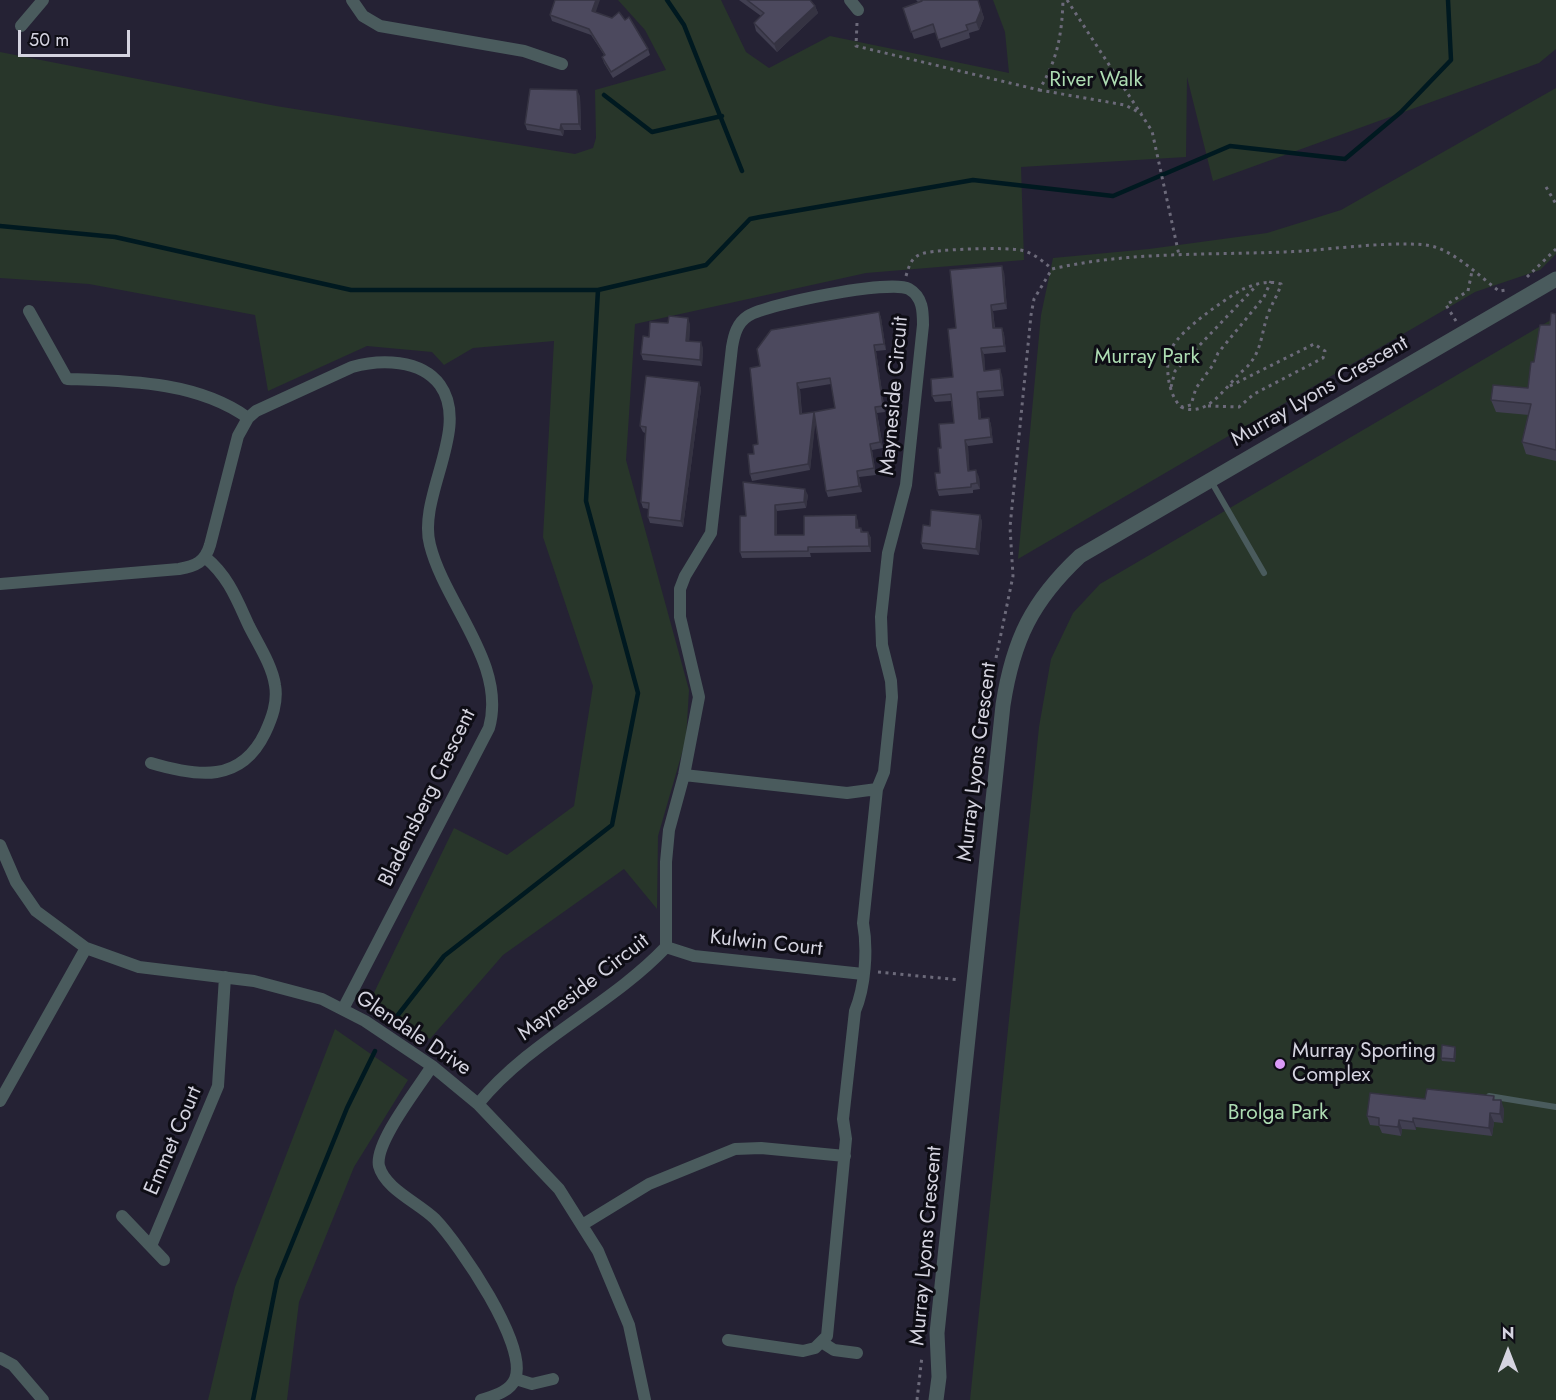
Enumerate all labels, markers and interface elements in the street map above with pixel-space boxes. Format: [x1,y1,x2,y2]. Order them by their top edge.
scale bar [21,18,134,56]
text: 50 m [29,27,69,53]
park label: River Walk [1049,68,1143,94]
street label: Mayneside Circuit [876,316,914,476]
street label: Murray Lyons Crescent [1227,331,1413,453]
park label: Murray Park [1094,345,1200,371]
street label: Murray Lyons Crescent [953,661,1003,863]
street label: Bladensberg Crescent [374,705,482,891]
street label: Kulwin Court [708,926,824,962]
street label: Mayneside Circuit [513,929,655,1047]
street label: Glendale Drive [351,986,475,1082]
place label: Murray Sporting Complex [1292,1039,1436,1089]
marker: Murray Sporting Complex [1273,1057,1287,1071]
street label: Emmet Court [140,1083,208,1199]
park label: Brolga Park [1228,1101,1328,1127]
street label: Murray Lyons Crescent [906,1145,948,1347]
north arrow [1478,1322,1538,1382]
text: N [1502,1322,1514,1345]

